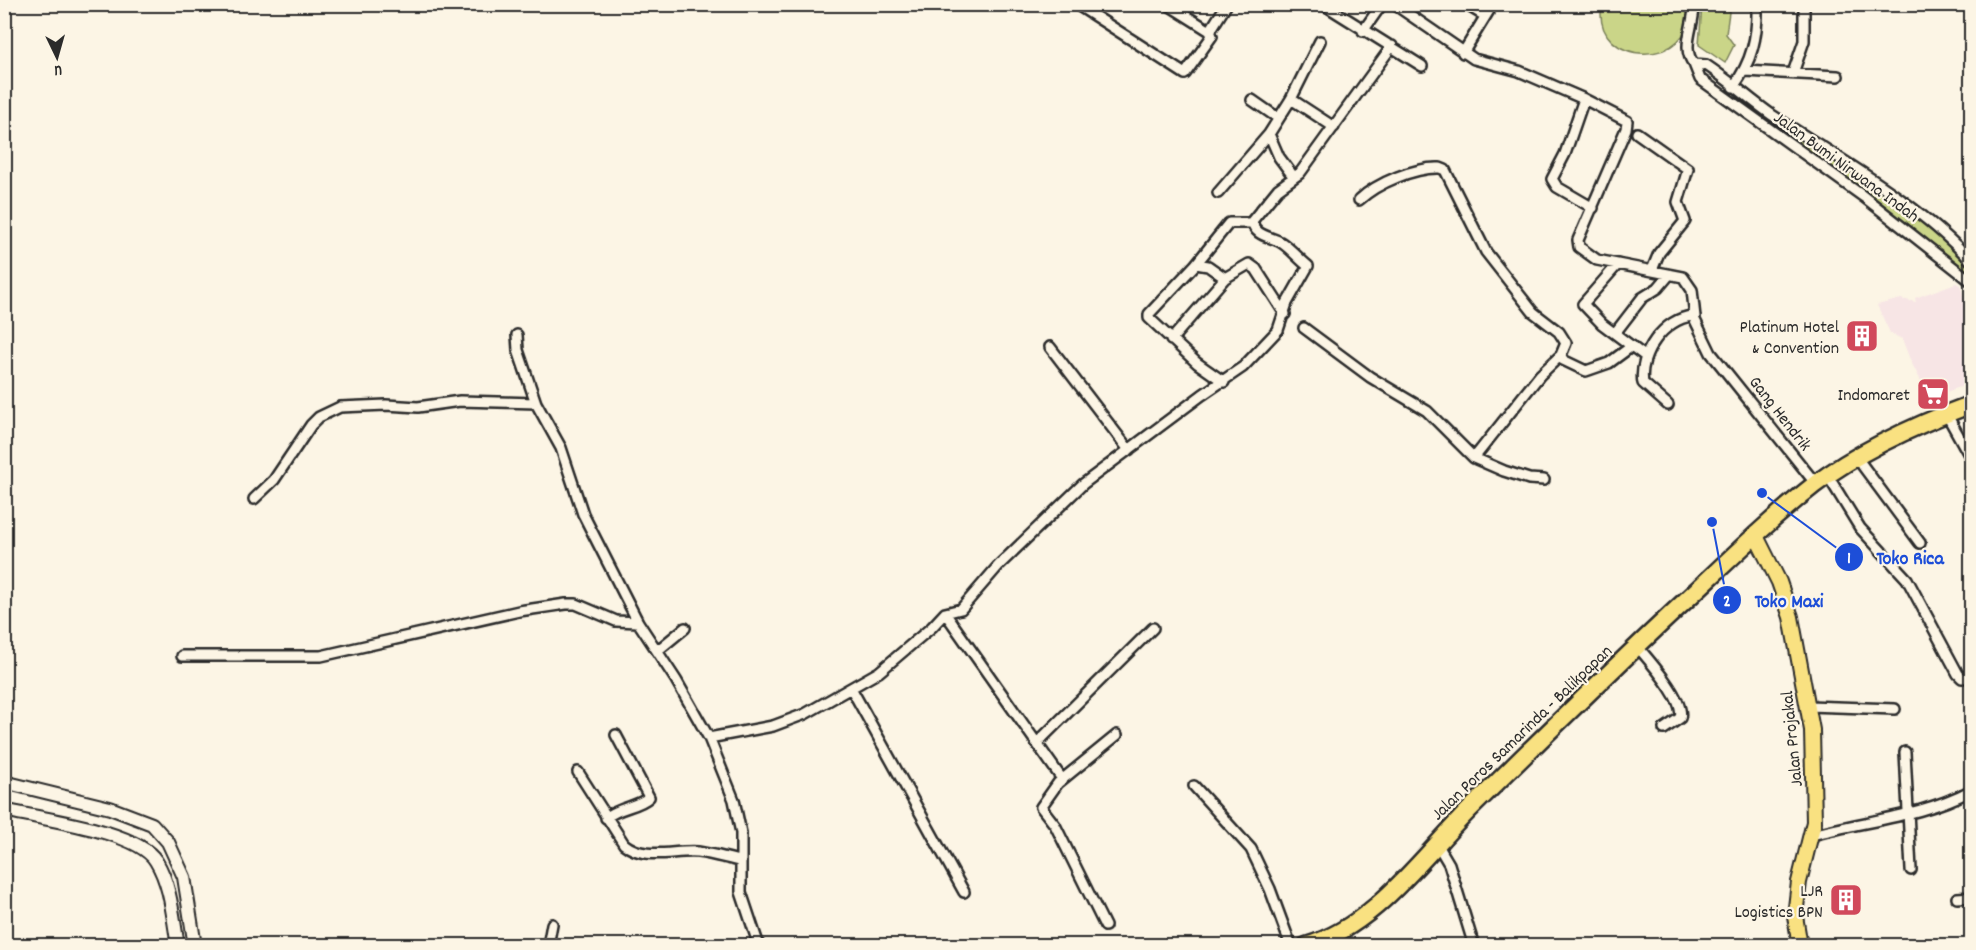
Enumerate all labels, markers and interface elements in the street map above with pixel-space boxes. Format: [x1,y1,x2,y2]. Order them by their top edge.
north arrow [27,27,87,87]
text: U [53,58,63,81]
street label: Jalan Bumi Nirwana Indah [1767,106,1924,230]
place label: Platinum Hotel & Convention [1740,316,1840,362]
building icon: Platinum Hotel & Convention [1844,318,1880,354]
street label: Gang Hendrik [1742,372,1816,457]
supermarket icon: Indomaret [1915,376,1951,412]
place label: Indomaret [1838,384,1910,409]
callout: Toko Rica [1834,538,1956,576]
text: Toko Rica [1876,546,1944,574]
text: 1 [1847,547,1851,572]
callout: Toko Maxi [1712,581,1835,619]
text: Toko Maxi [1755,589,1824,617]
text: 2 [1723,590,1731,615]
street label: Jalan Poros Samarinda - Balikpapan [1427,640,1619,827]
street label: Jalan Projakal [1776,689,1811,788]
place label: LJR Logistics BPN [1734,880,1823,926]
building icon: LJR Logistics BPN [1828,882,1864,918]

